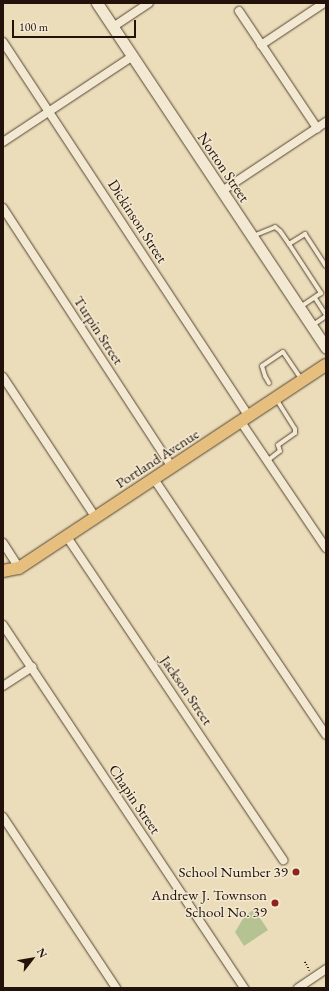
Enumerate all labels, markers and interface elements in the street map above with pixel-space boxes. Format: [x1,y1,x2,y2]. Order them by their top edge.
scale bar [14,12,138,38]
text: 100 m [19,19,48,35]
street label: Norton Street [194,129,254,205]
street label: Dickinson Street [104,176,172,266]
street label: Turpin Street [70,292,128,368]
street label: Portland Avenue [112,424,202,492]
street label: Jackson Street [157,652,217,728]
street label: Chapin Street [105,761,165,837]
place label: School Number 39 [179,863,288,881]
marker: School Number 39 [291,867,301,877]
place label: Andrew J. Townson School No. 39 [151,885,267,920]
marker: Andrew J. Townson School No. 39 [270,898,280,908]
north arrow [12,939,52,979]
text: N [34,945,51,960]

